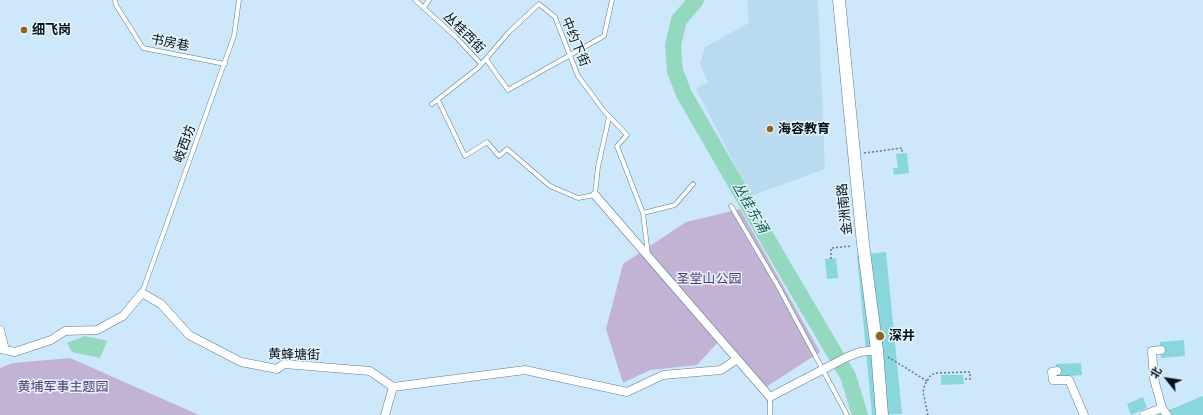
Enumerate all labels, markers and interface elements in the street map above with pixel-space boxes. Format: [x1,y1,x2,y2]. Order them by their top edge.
street label: 丛桂西街 [440,9,488,57]
street label: 中约下街 [558,15,592,69]
place label: 细飞岗 [32,22,71,38]
marker: 细飞岗 [19,25,29,35]
street label: 书房巷 [149,32,191,54]
place label: 海容教育 [778,121,830,137]
street label: 岐西坊 [171,123,199,165]
marker: 海容教育 [765,124,775,134]
water label: 丛桂东涌 [729,180,771,236]
street label: 金洲南路 [835,182,855,236]
park label: 圣堂山公园 [677,271,741,287]
place label: 深井 [889,328,915,344]
marker: 深井 [874,330,886,342]
street label: 黄蜂塘街 [268,347,320,363]
north arrow [1147,359,1187,399]
text: 北 [1148,365,1165,381]
park label: 黄埔军事主题园 [18,379,108,395]

